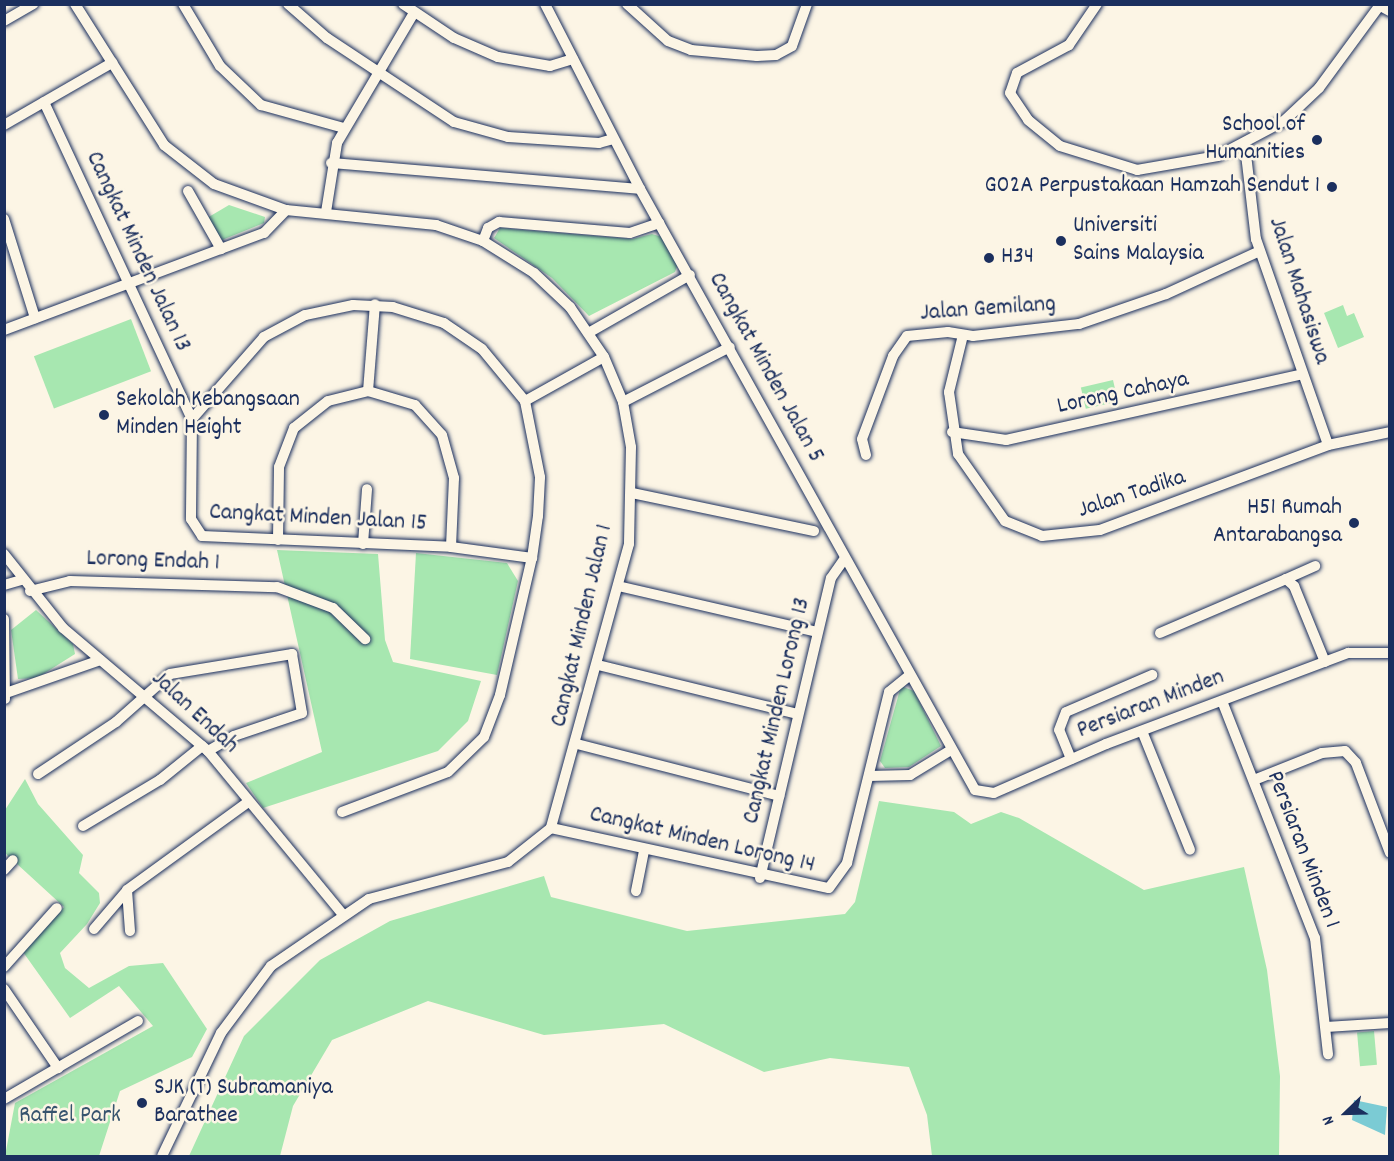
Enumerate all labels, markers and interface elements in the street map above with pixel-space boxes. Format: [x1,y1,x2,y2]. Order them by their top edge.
place label: School of Humanities [1205,112,1305,168]
marker: School of Humanities [1310,133,1324,147]
street label: Cangkat Minden Jalan 13 [78,147,196,357]
place label: G02A Perpustakaan Hamzah Sendut 1 [984,173,1320,201]
marker: G02A Perpustakaan Hamzah Sendut 1 [1325,180,1339,194]
place label: Universiti Sains Malaysia [1073,213,1204,269]
street label: Jalan Mahasiswa [1261,214,1335,368]
marker: Universiti Sains Malaysia [1054,234,1068,248]
place label: H34 [1001,244,1034,272]
marker: H34 [982,251,996,265]
street label: Cangkat Minden Jalan 5 [701,268,829,468]
street label: Jalan Gemilang [919,291,1057,329]
street label: Lorong Cahaya [1055,366,1191,422]
place label: Sekolah Kebangsaan Minden Height [116,387,300,443]
marker: Sekolah Kebangsaan Minden Height [97,408,111,422]
street label: Jalan Tadika [1075,464,1189,526]
place label: H51 Rumah Antarabangsa [1213,495,1342,551]
street label: Cangkat Minden Jalan 15 [208,499,428,539]
marker: H51 Rumah Antarabangsa [1347,516,1361,530]
street label: Cangkat Minden Jalan 1 [546,522,620,730]
street label: Lorong Endah 1 [86,545,220,579]
street label: Cangkat Minden Lorong 13 [738,595,818,827]
street label: Persiaran Minden [1073,664,1229,746]
street label: Jalan Endah [144,665,244,761]
street label: Persiaran Minden 1 [1259,767,1345,933]
street label: Cangkat Minden Lorong 14 [586,801,818,881]
place label: SJK (T) Subramaniya Barathee [154,1075,333,1131]
north arrow [1316,1083,1376,1143]
marker: SJK (T) Subramaniya Barathee [135,1096,149,1110]
park label: Raffel Park [19,1103,121,1131]
text: N [1317,1112,1341,1128]

